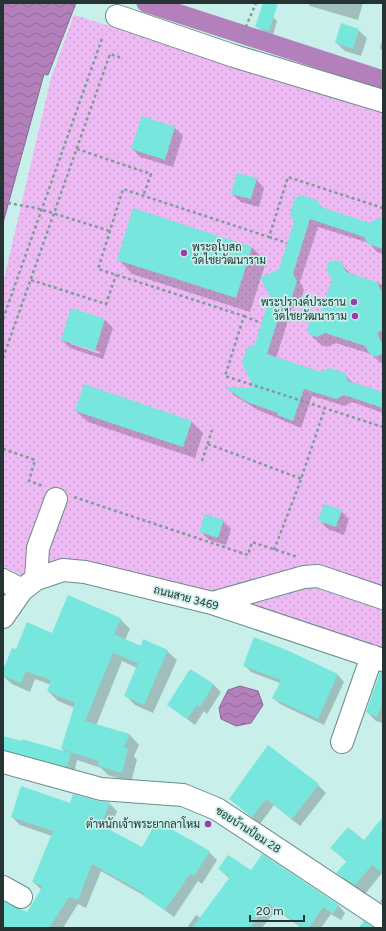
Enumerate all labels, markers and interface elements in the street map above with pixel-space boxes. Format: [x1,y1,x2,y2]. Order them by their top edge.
place label: พระอุโบสถ วัดไชยวัฒนาราม [192,239,266,267]
marker: พระอุโบสถ วัดไชยวัฒนาราม [179,248,189,258]
place label: พระปรางค์ประธาน [261,294,346,309]
marker: พระปรางค์ประธาน [349,297,359,307]
place label: วัดไชยวัฒนาราม [273,308,347,323]
marker: วัดไชยวัฒนาราม [350,311,360,321]
street label: ถนนสาย 3469 [152,583,220,613]
street label: ซอยบ้านป้อม 28 [213,803,284,856]
place label: ตำหนักเจ้าพระยากลาโหม [86,816,200,831]
marker: ตำหนักเจ้าพระยากลาโหม [203,819,213,829]
scale bar [250,897,304,923]
text: 20 m [256,904,284,918]

